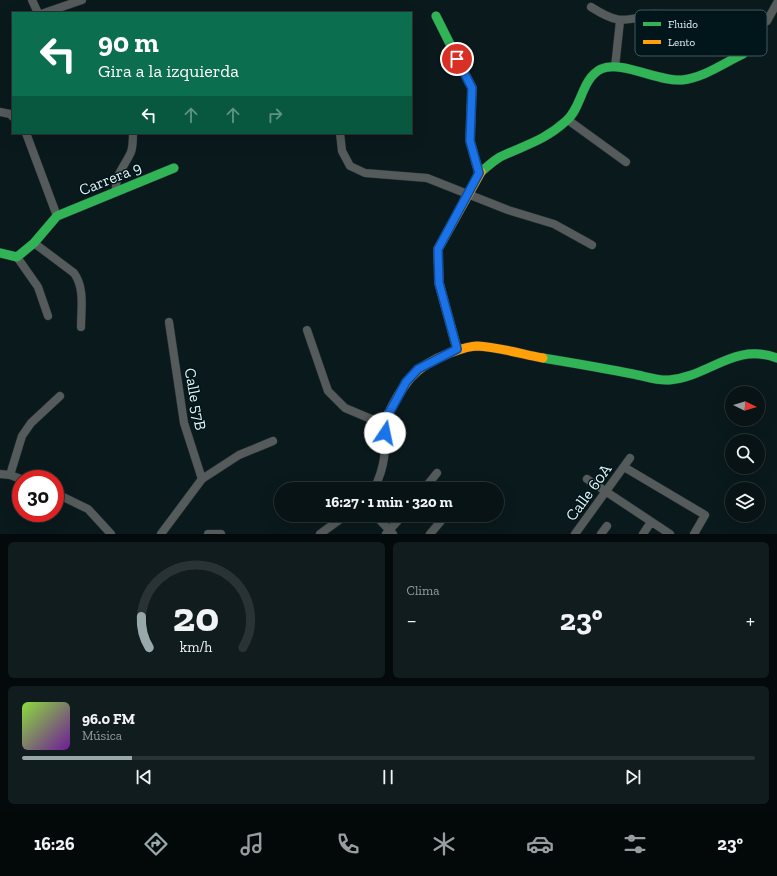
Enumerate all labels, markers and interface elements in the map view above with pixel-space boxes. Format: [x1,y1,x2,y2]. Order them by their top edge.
legend [635,10,767,56]
text: Fluido [668,18,698,31]
text: 90 m [98,26,159,59]
icon: left [32,28,84,80]
text: Lento [668,36,696,49]
pin [440,42,474,76]
icon: arrive [446,48,468,70]
text: Gira a la izquierda [98,60,239,82]
icon: left [138,104,160,126]
icon: ahead [180,104,202,126]
icon: ahead [222,104,244,126]
icon: right [264,104,286,126]
street label: Carrera 9 [76,157,144,200]
street label: Calle 57B [181,366,210,432]
north arrow [725,386,765,426]
map controls [725,386,765,522]
position arrow [364,412,406,454]
button: search [725,434,765,474]
street label: Calle 60A [561,460,616,524]
speed limit sign: 30 [12,470,64,522]
button: layers [725,482,765,522]
text: 16:27 · 1 min · 320 m [325,493,453,511]
text: Clima [407,583,440,598]
text: 20 [173,592,219,642]
text: 23° [560,602,603,638]
text: − [407,607,417,634]
text: + [746,607,755,634]
text: km/h [180,639,213,656]
text: 96.0 FM [82,710,135,728]
text: Música [82,728,122,743]
icon: previous [133,766,155,788]
icon: pause [377,766,399,788]
icon: next [622,766,644,788]
icon: directions [142,830,170,858]
icon: music [238,830,266,858]
icon: phone [334,830,362,858]
icon: climate [430,830,458,858]
icon: car [526,830,554,858]
icon: filters [621,830,649,858]
text: 16:26 [34,833,75,855]
text: 23° [717,833,743,855]

